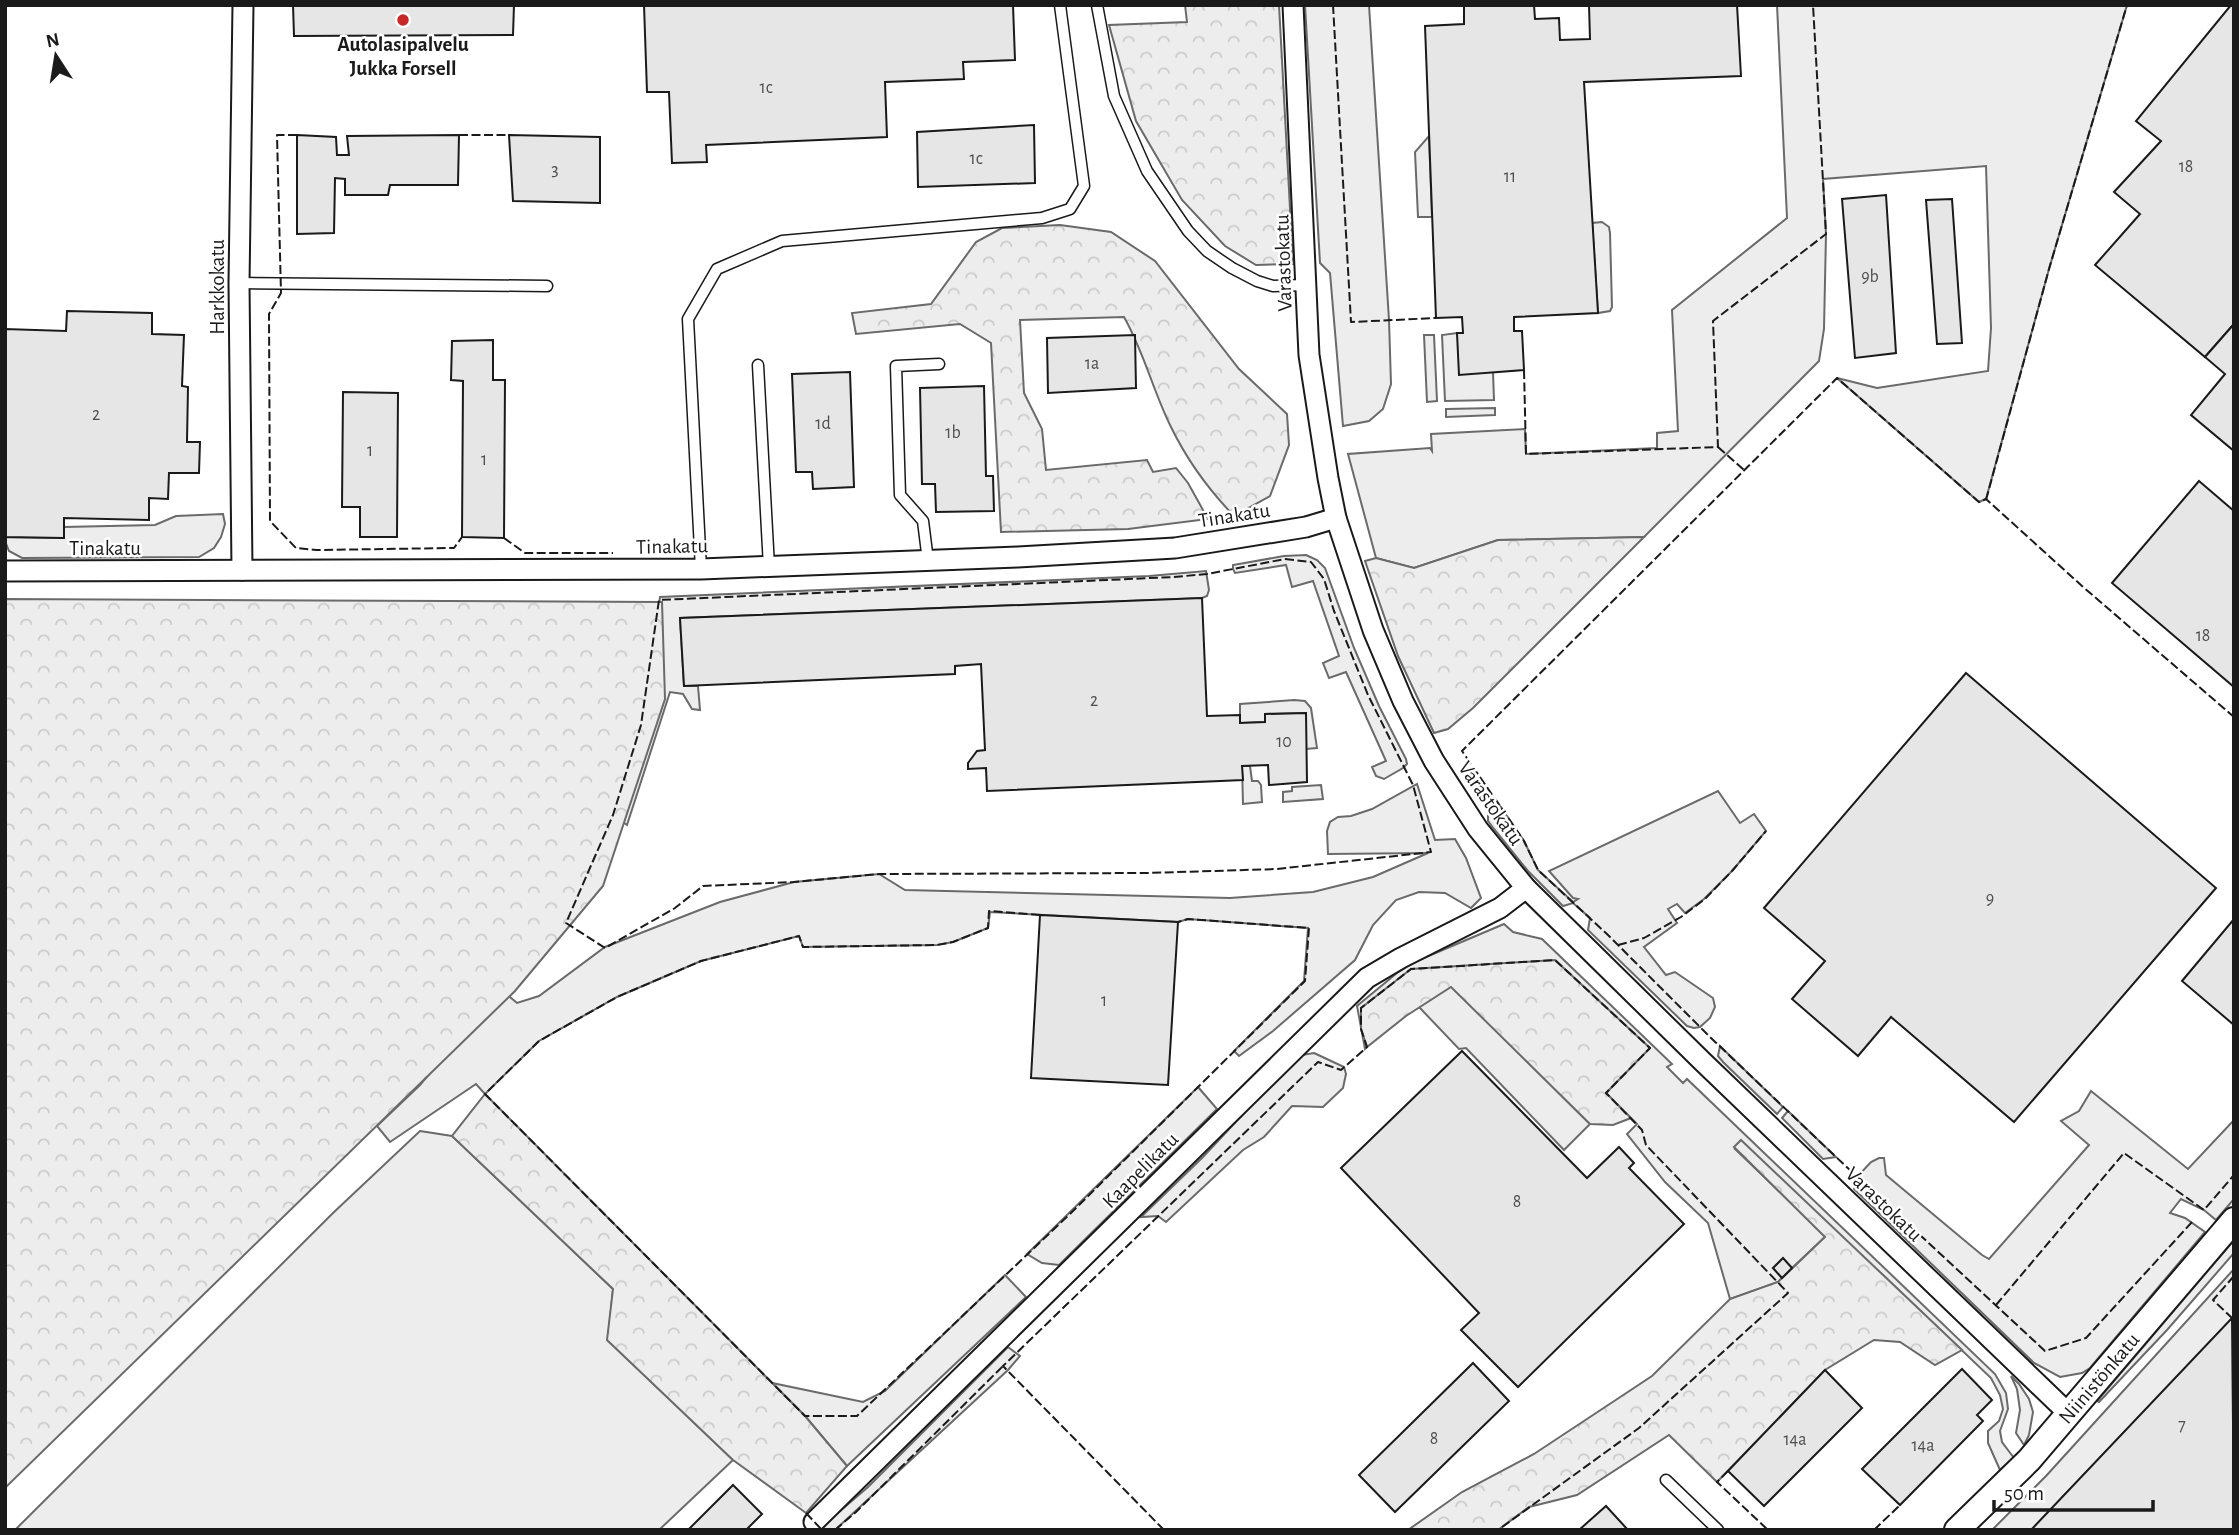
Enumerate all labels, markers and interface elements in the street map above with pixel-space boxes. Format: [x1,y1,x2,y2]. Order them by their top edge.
marker: Autolasipalvelu Jukka Forsell [395,12,411,28]
north arrow [21,21,91,91]
text: N [44,30,61,52]
place label: Autolasipalvelu Jukka Forsell [337,34,469,79]
house number: 1c [759,79,773,97]
house number: 1c [969,150,983,168]
house number: 18 [2179,158,2193,176]
house number: 3 [551,161,559,179]
house number: 11 [1504,168,1516,186]
street label: Varastokatu [1271,214,1296,312]
street label: Harkkokatu [207,239,228,335]
house number: 9b [1861,268,1879,286]
house number: 1a [1085,355,1099,373]
house number: 2 [92,406,100,424]
house number: 1d [815,415,831,433]
house number: 1b [945,424,961,442]
house number: 1 [367,442,373,460]
house number: 1 [481,451,487,469]
street label: Tinakatu [1197,499,1272,532]
street label: Tinakatu [636,535,709,558]
street label: Tinakatu [69,538,141,559]
house number: 18 [2196,627,2210,645]
house number: 2 [1090,692,1098,710]
house number: 10 [1276,733,1292,751]
street label: Varastokatu [1454,757,1527,849]
house number: 9 [1986,890,1994,908]
house number: 1 [1101,992,1107,1010]
street label: Kaapelikatu [1098,1128,1182,1212]
street label: Varastokatu [1841,1163,1926,1246]
house number: 8 [1513,1193,1521,1211]
street label: Niinistönkatu [2055,1329,2144,1428]
house number: 7 [2178,1417,2186,1435]
house number: 8 [1430,1430,1438,1448]
house number: 14a [1783,1431,1807,1449]
house number: 14a [1911,1437,1935,1455]
scale bar [1994,1468,2153,1512]
text: 50 m [2004,1483,2044,1504]

